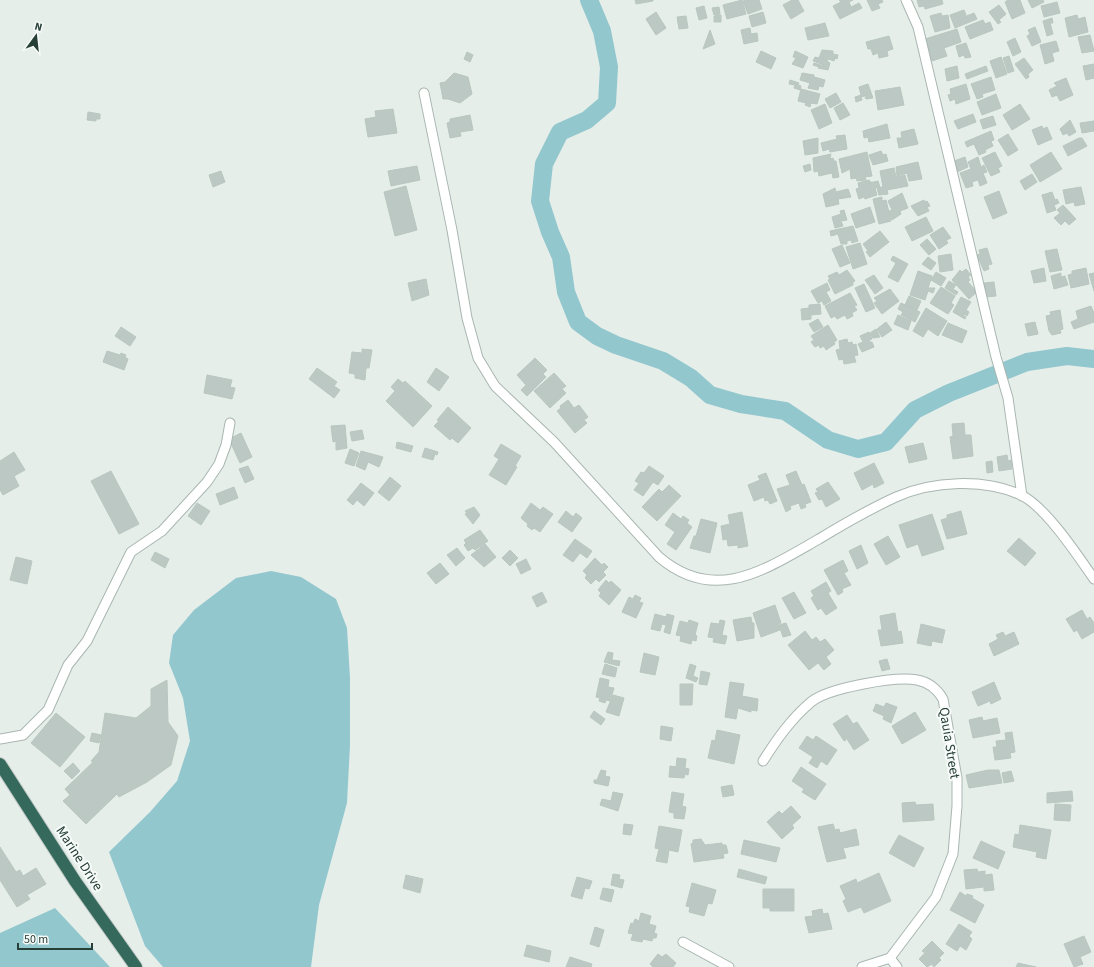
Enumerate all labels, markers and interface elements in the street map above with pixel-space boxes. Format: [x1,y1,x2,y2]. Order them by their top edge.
north arrow [16,16,56,56]
text: N [33,19,44,35]
street label: Qauia Street [933,706,965,781]
street label: Marine Drive [51,822,108,895]
scale bar [18,925,92,951]
text: 50 m [24,931,48,948]

